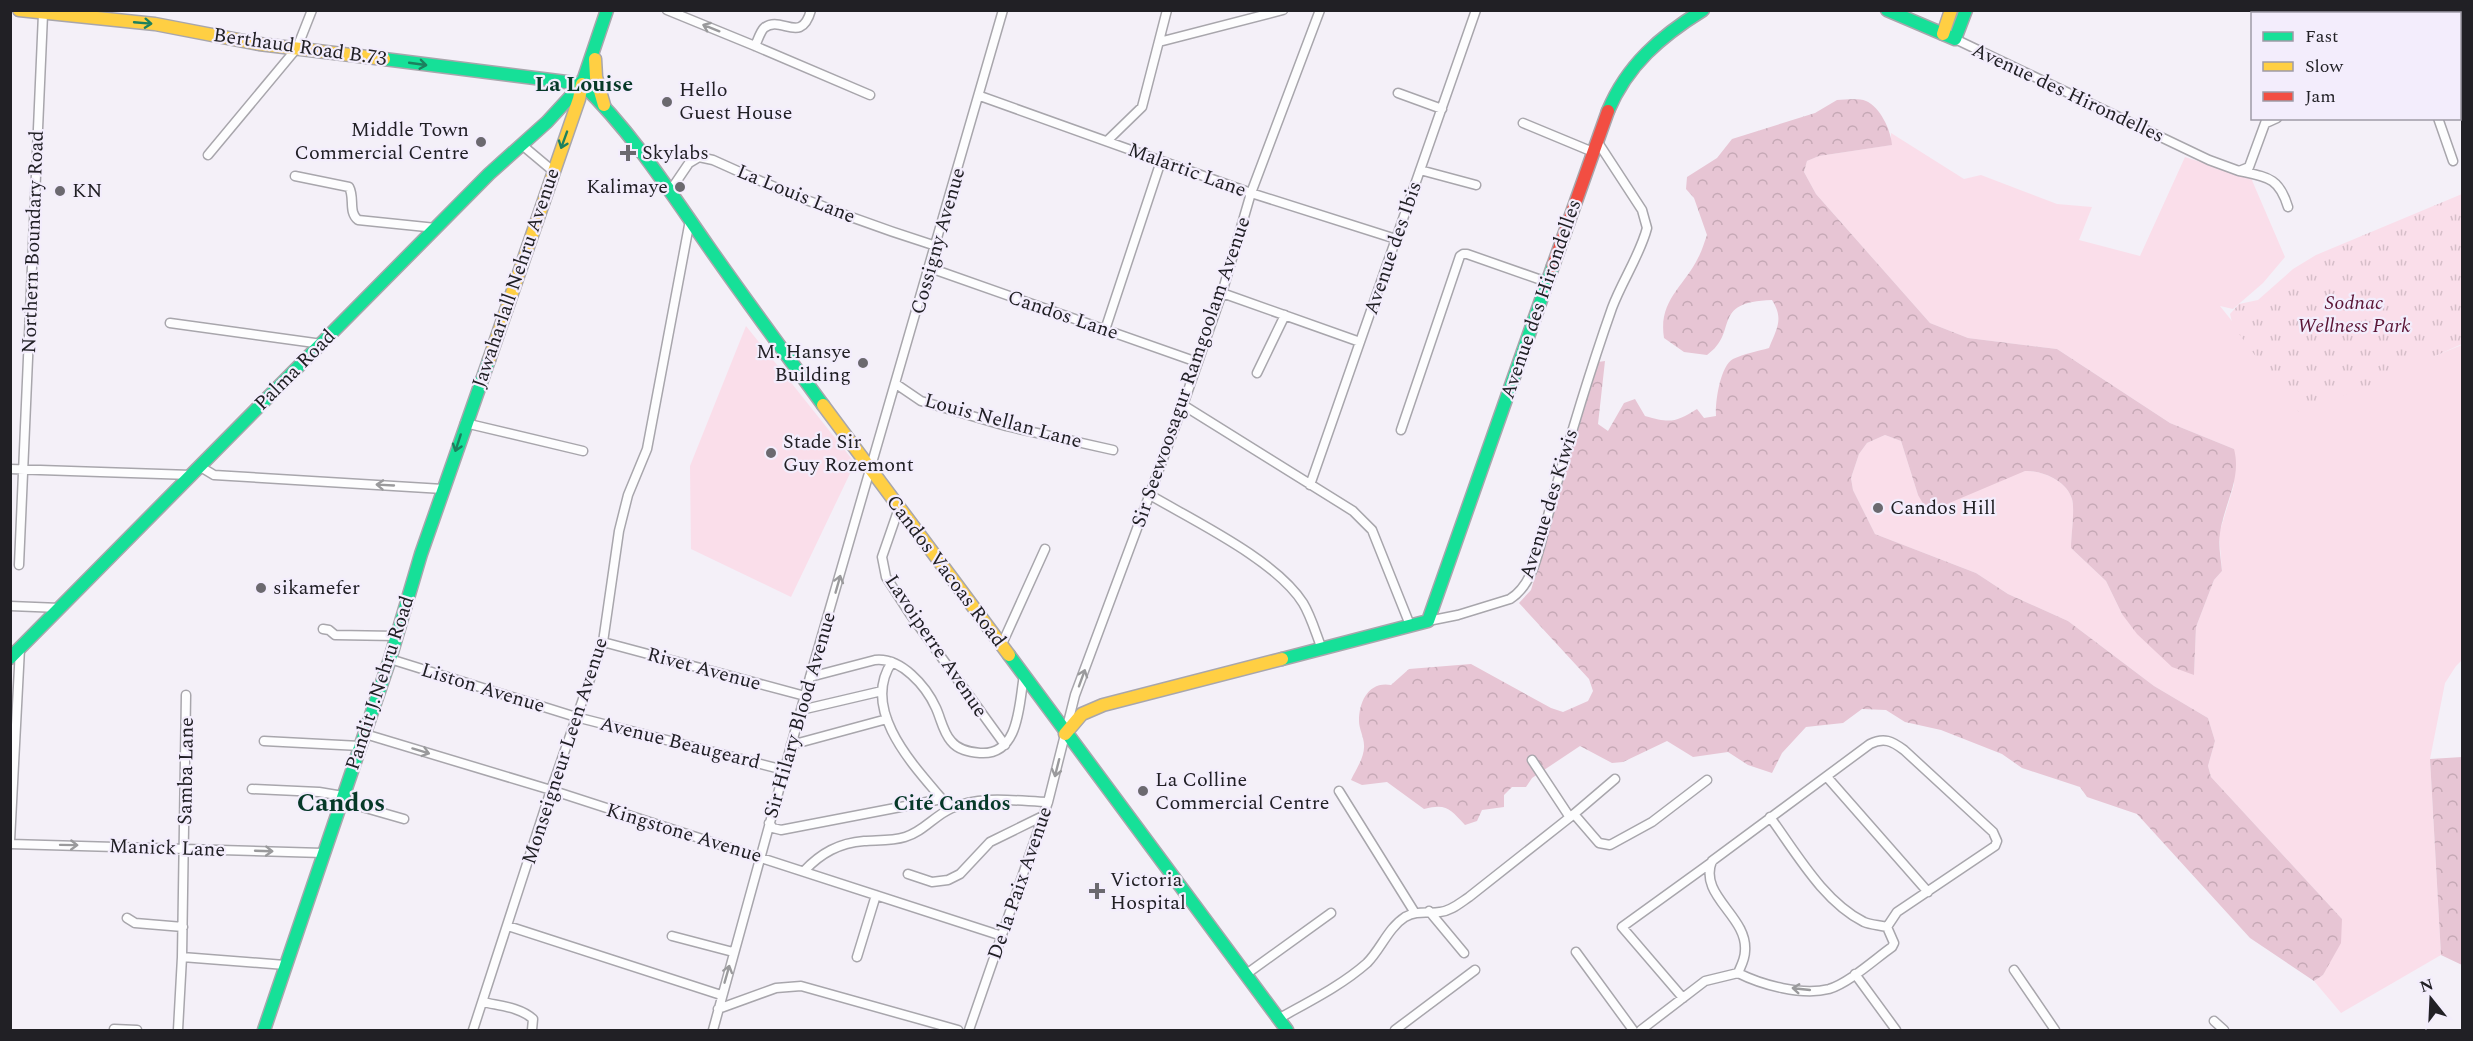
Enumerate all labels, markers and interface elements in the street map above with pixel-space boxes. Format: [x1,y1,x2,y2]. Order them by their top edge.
legend [2251,12,2461,120]
one-way arrow [132,18,152,29]
street label: Berthaud Road B.73 [211,20,389,74]
one-way arrow [702,22,721,33]
text: Fast [2305,23,2338,50]
street label: Avenue des Hirondelles [1967,35,2169,151]
text: Slow [2305,53,2344,80]
one-way arrow [408,58,428,69]
district label: La Louise [535,68,633,101]
place label: Hello Guest House [679,75,792,128]
text: Jam [2305,83,2336,110]
marker: Hello Guest House [660,95,674,109]
place label: Middle Town Commercial Centre [295,115,469,168]
street label: Northern Boundary Road [14,130,52,354]
one-way arrow [558,130,569,149]
marker: Middle Town Commercial Centre [474,135,488,149]
street label: Malartic Lane [1124,135,1250,205]
place label: Skylabs [642,138,709,168]
marker: Skylabs [619,144,637,162]
street label: La Louis Lane [732,157,860,231]
street label: Jawaharlall Nehru Avenue [464,164,568,392]
street label: Cossigny Avenue [903,164,973,318]
place label: Kalimaye [586,172,668,202]
place label: KN [72,176,102,206]
street label: Avenue des Ibis [1356,177,1430,319]
marker: Kalimaye [673,180,687,194]
marker: KN [53,184,67,198]
street label: Avenue des Hirondelles [1493,195,1589,403]
street label: Sir Seewoosagur Ramgoolam Avenue [1124,213,1258,531]
street label: Candos Lane [1004,282,1122,348]
park label: Sodnac Wellness Park [2297,288,2411,341]
street label: Palma Road [247,322,343,418]
place label: M. Hansye Building [756,337,851,390]
marker: M. Hansye Building [856,356,870,370]
street label: Louis Nellan Lane [921,386,1085,456]
street label: Avenue des Kiwis [1512,425,1586,583]
place label: Stade Sir Guy Rozemont [783,427,914,480]
one-way arrow [452,433,463,452]
marker: Stade Sir Guy Rozemont [764,446,778,460]
one-way arrow [376,480,396,491]
street label: Candos Vacoas Road [879,488,1013,654]
place label: Candos Hill [1890,493,1996,523]
marker: Candos Hill [1871,501,1885,515]
street label: Lavoiperre Avenue [877,568,995,724]
place label: sikamefer [273,573,360,603]
one-way arrow [833,575,844,594]
marker: sikamefer [254,581,268,595]
street label: Pandit J.Nehru Road [338,592,422,774]
street label: Sir Hilary Blood Avenue [756,608,844,822]
street label: Monseigneur Leen Avenue [514,634,616,868]
street label: Rivet Avenue [644,639,764,699]
street label: Liston Avenue [417,655,549,721]
one-way arrow [1077,669,1088,688]
street label: Avenue Beaugeard [597,709,763,777]
street label: Samba Lane [170,717,202,825]
one-way arrow [411,746,430,757]
one-way arrow [1050,758,1062,777]
place label: La Colline Commercial Centre [1155,765,1329,818]
district label: Candos [297,783,385,823]
marker: La Colline Commercial Centre [1136,784,1150,798]
district label: Cité Candos [893,788,1011,820]
street label: Kingstone Avenue [602,795,766,871]
street label: De la Paix Avenue [980,802,1060,964]
street label: Manick Lane [108,831,226,865]
one-way arrow [58,839,78,851]
one-way arrow [253,845,273,856]
place label: Victoria Hospital [1110,865,1186,918]
marker: Victoria Hospital [1088,882,1106,900]
one-way arrow [722,965,733,984]
north arrow [2401,969,2461,1029]
text: N [2417,972,2437,999]
one-way arrow [1791,983,1811,994]

